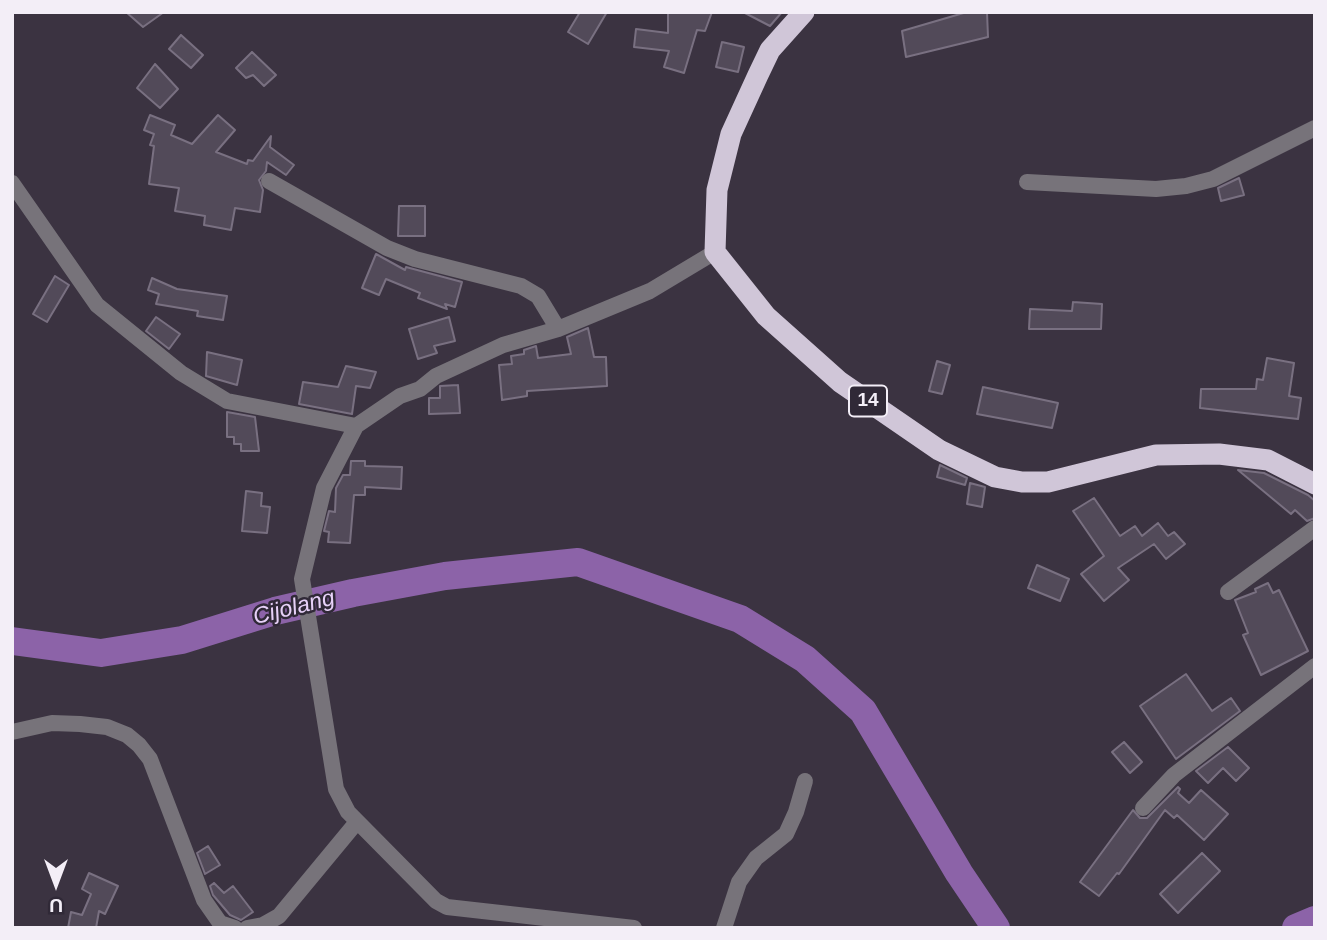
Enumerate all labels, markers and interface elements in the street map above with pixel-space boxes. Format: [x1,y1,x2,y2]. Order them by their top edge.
road number: 14 [849,386,887,416]
water label: Cijolang [250,585,338,631]
north arrow [21,849,91,919]
text: U [49,895,63,916]

